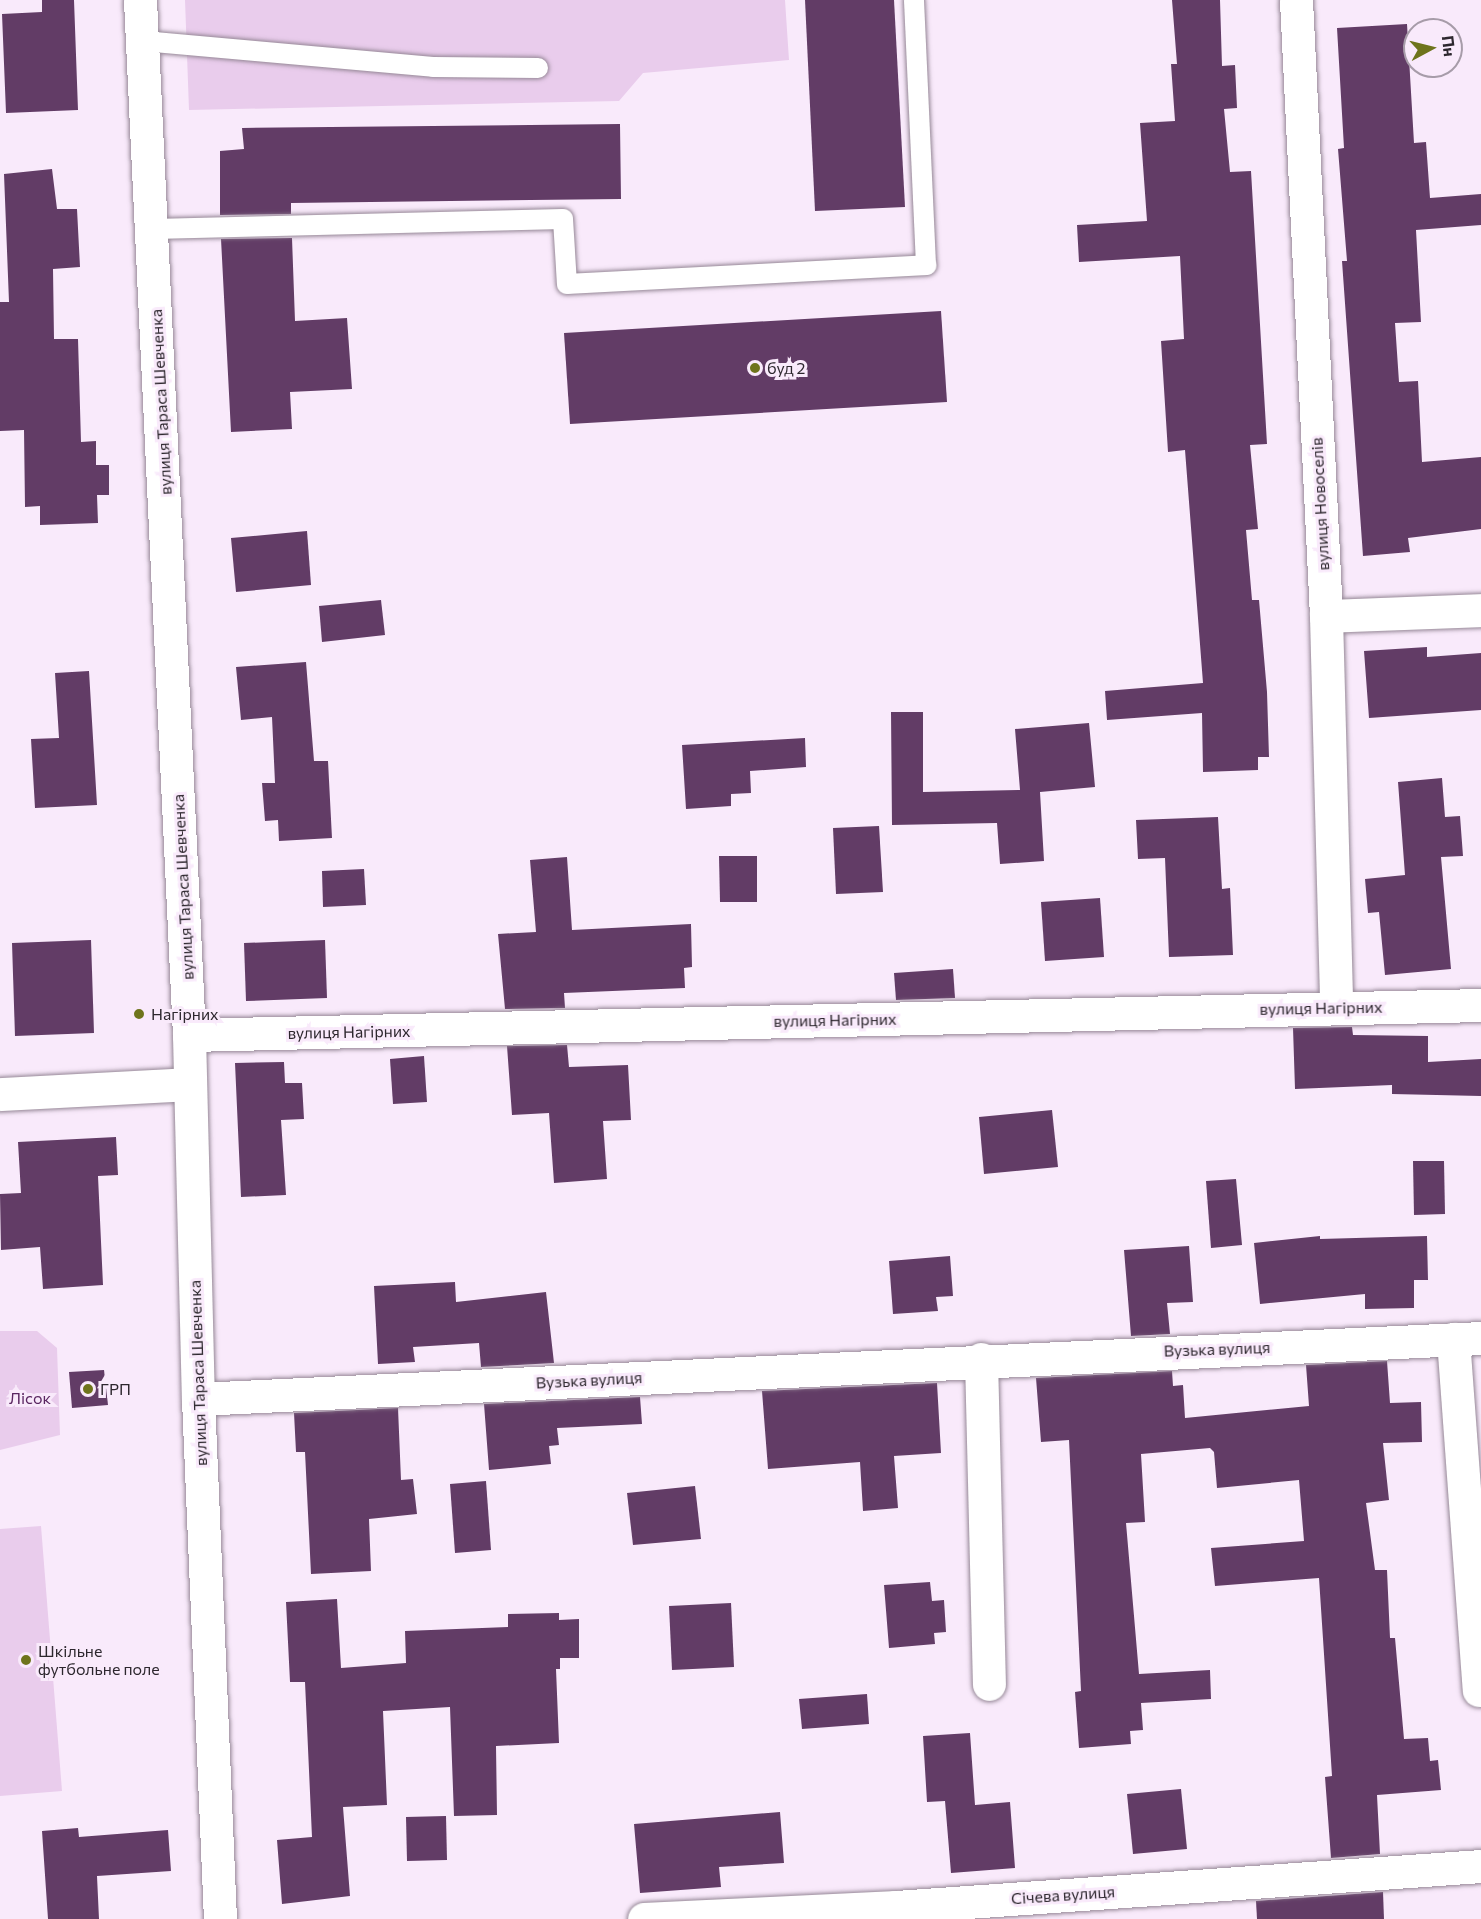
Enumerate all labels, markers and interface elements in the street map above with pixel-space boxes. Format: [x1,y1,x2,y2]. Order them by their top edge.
north arrow [1403,18,1463,78]
text: Пн [1439,34,1460,58]
street label: вулиця Тараса Шевченка [147,309,175,495]
place label: буд 2 [767,358,805,378]
marker: буд 2 [748,361,762,375]
street label: вулиця Новоселів [1307,437,1333,571]
street label: вулиця Тараса Шевченка [169,794,197,980]
street label: вулиця Нагірних [1259,997,1383,1019]
place label: Нагірних [151,1004,219,1024]
marker: Нагірних [132,1007,146,1021]
street label: вулиця Нагірних [773,1009,897,1031]
street label: вулиця Нагірних [287,1021,411,1043]
street label: вулиця Тараса Шевченка [185,1280,211,1466]
street label: Вузька вулиця [1163,1338,1271,1360]
street label: Вузька вулиця [535,1368,643,1392]
place label: ГРП [100,1379,131,1399]
marker: ГРП [81,1382,95,1396]
park label: Лісок [9,1388,51,1408]
place label: Шкільне футбольне поле [38,1641,160,1679]
marker: Шкільне футбольне поле [19,1653,33,1667]
street label: Січева вулиця [1010,1882,1116,1908]

